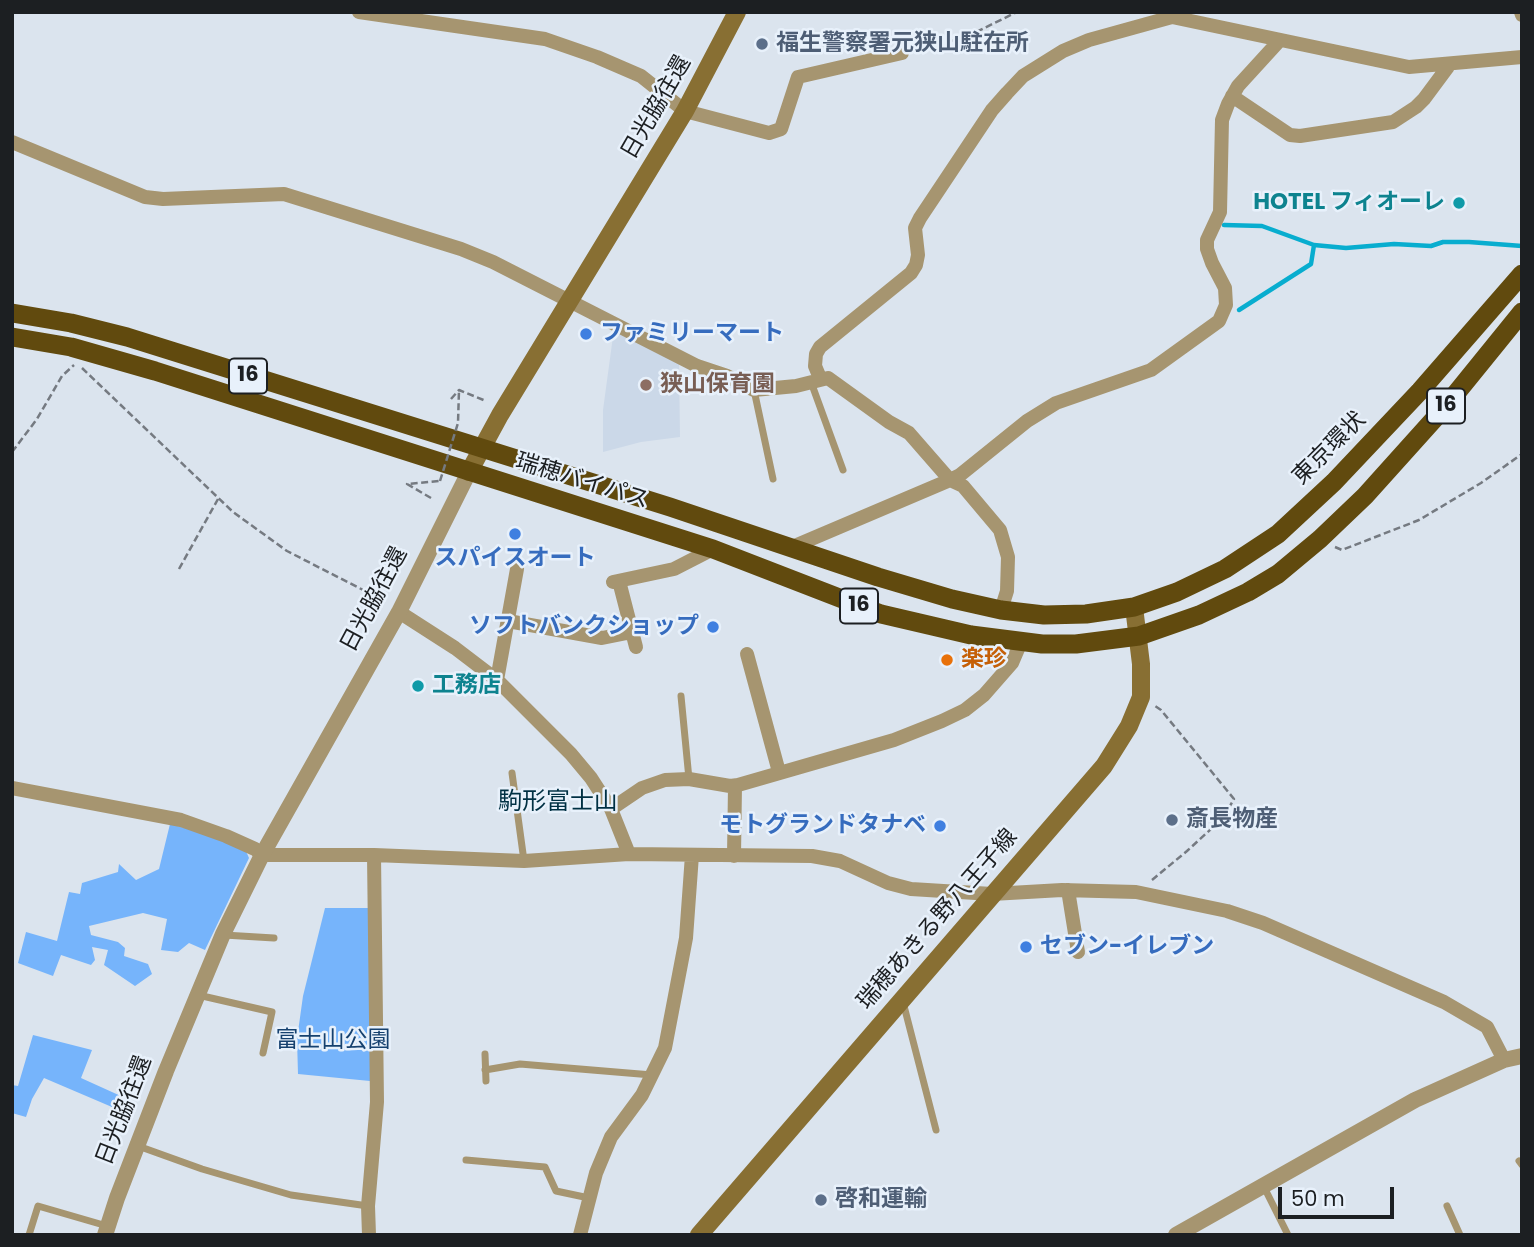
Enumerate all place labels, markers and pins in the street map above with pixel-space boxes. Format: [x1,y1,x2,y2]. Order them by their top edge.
place label: 福生警察署元狭山駐在所 [776,30,1029,58]
marker: 福生警察署元狭山駐在所 [754,36,770,52]
place label: HOTEL フィオーレ [1253,189,1445,217]
marker: HOTEL フィオーレ [1451,195,1467,211]
place label: ファミリーマート [600,320,784,348]
marker: ファミリーマート [578,326,594,342]
place label: 狭山保育園 [660,371,775,399]
marker: 狭山保育園 [638,377,654,393]
marker: スパイスオート [507,526,523,542]
place label: スパイスオート [435,545,595,573]
place label: ソフトバンクショップ [469,613,699,641]
marker: ソフトバンクショップ [705,619,721,635]
place label: 楽珍 [961,646,1007,674]
marker: 楽珍 [939,652,955,668]
place label: 工務店 [432,672,501,700]
marker: 工務店 [410,678,426,694]
place label: 斎長物産 [1186,806,1278,834]
place label: モトグランドタナベ [719,812,926,840]
marker: 斎長物産 [1164,812,1180,828]
marker: モトグランドタナベ [932,818,948,834]
place label: セブン-イレブン [1040,933,1214,961]
marker: セブン-イレブン [1018,939,1034,955]
place label: 啓和運輸 [835,1186,927,1214]
marker: 啓和運輸 [813,1192,829,1208]

